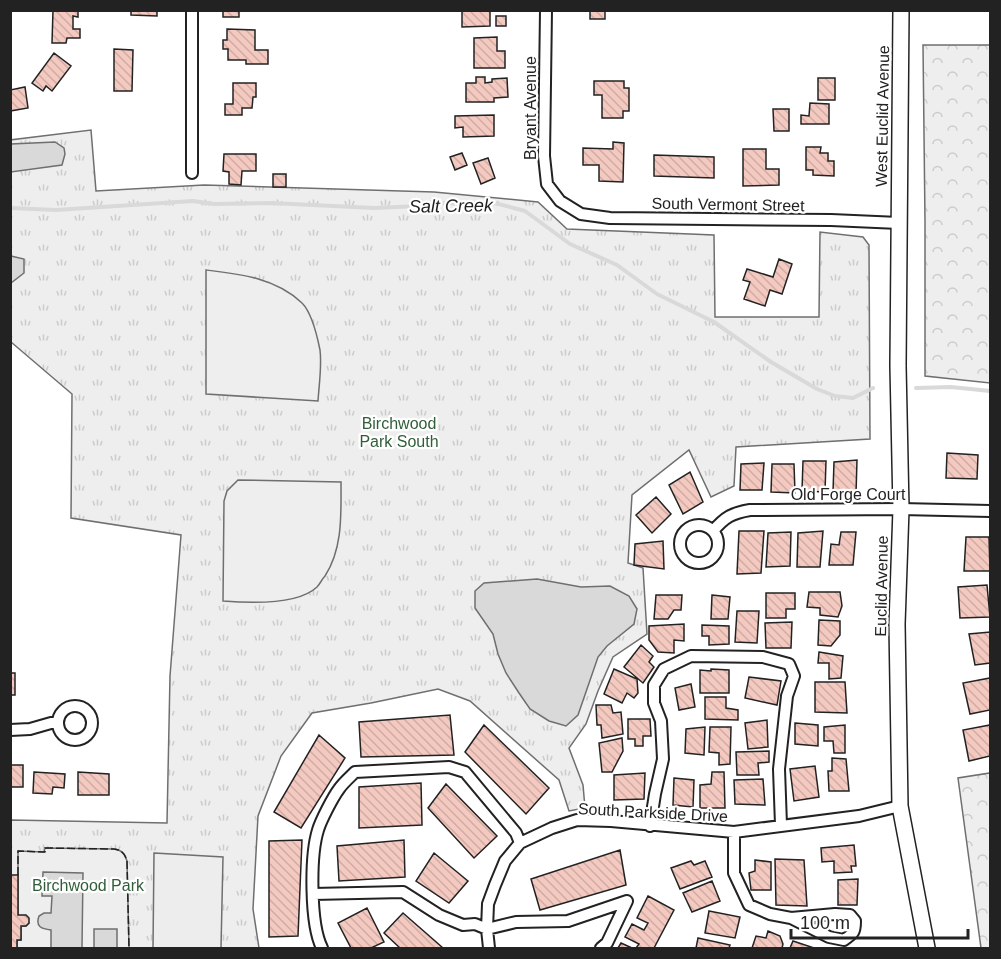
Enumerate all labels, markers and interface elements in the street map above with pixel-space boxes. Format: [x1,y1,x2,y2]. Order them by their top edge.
street label: West Euclid Avenue [873,45,892,187]
street label: Bryant Avenue [522,56,539,160]
water label: Salt Creek [409,195,494,217]
street label: South Vermont Street [651,195,805,214]
park label: Birchwood Park South [359,415,439,450]
street label: Old Forge Court [791,486,906,503]
street label: Euclid Avenue [872,535,891,637]
street label: South Parkside Drive [577,800,729,825]
park label: Birchwood Park [32,877,145,894]
scale bar [791,902,968,940]
text: 100 m [800,913,850,933]

